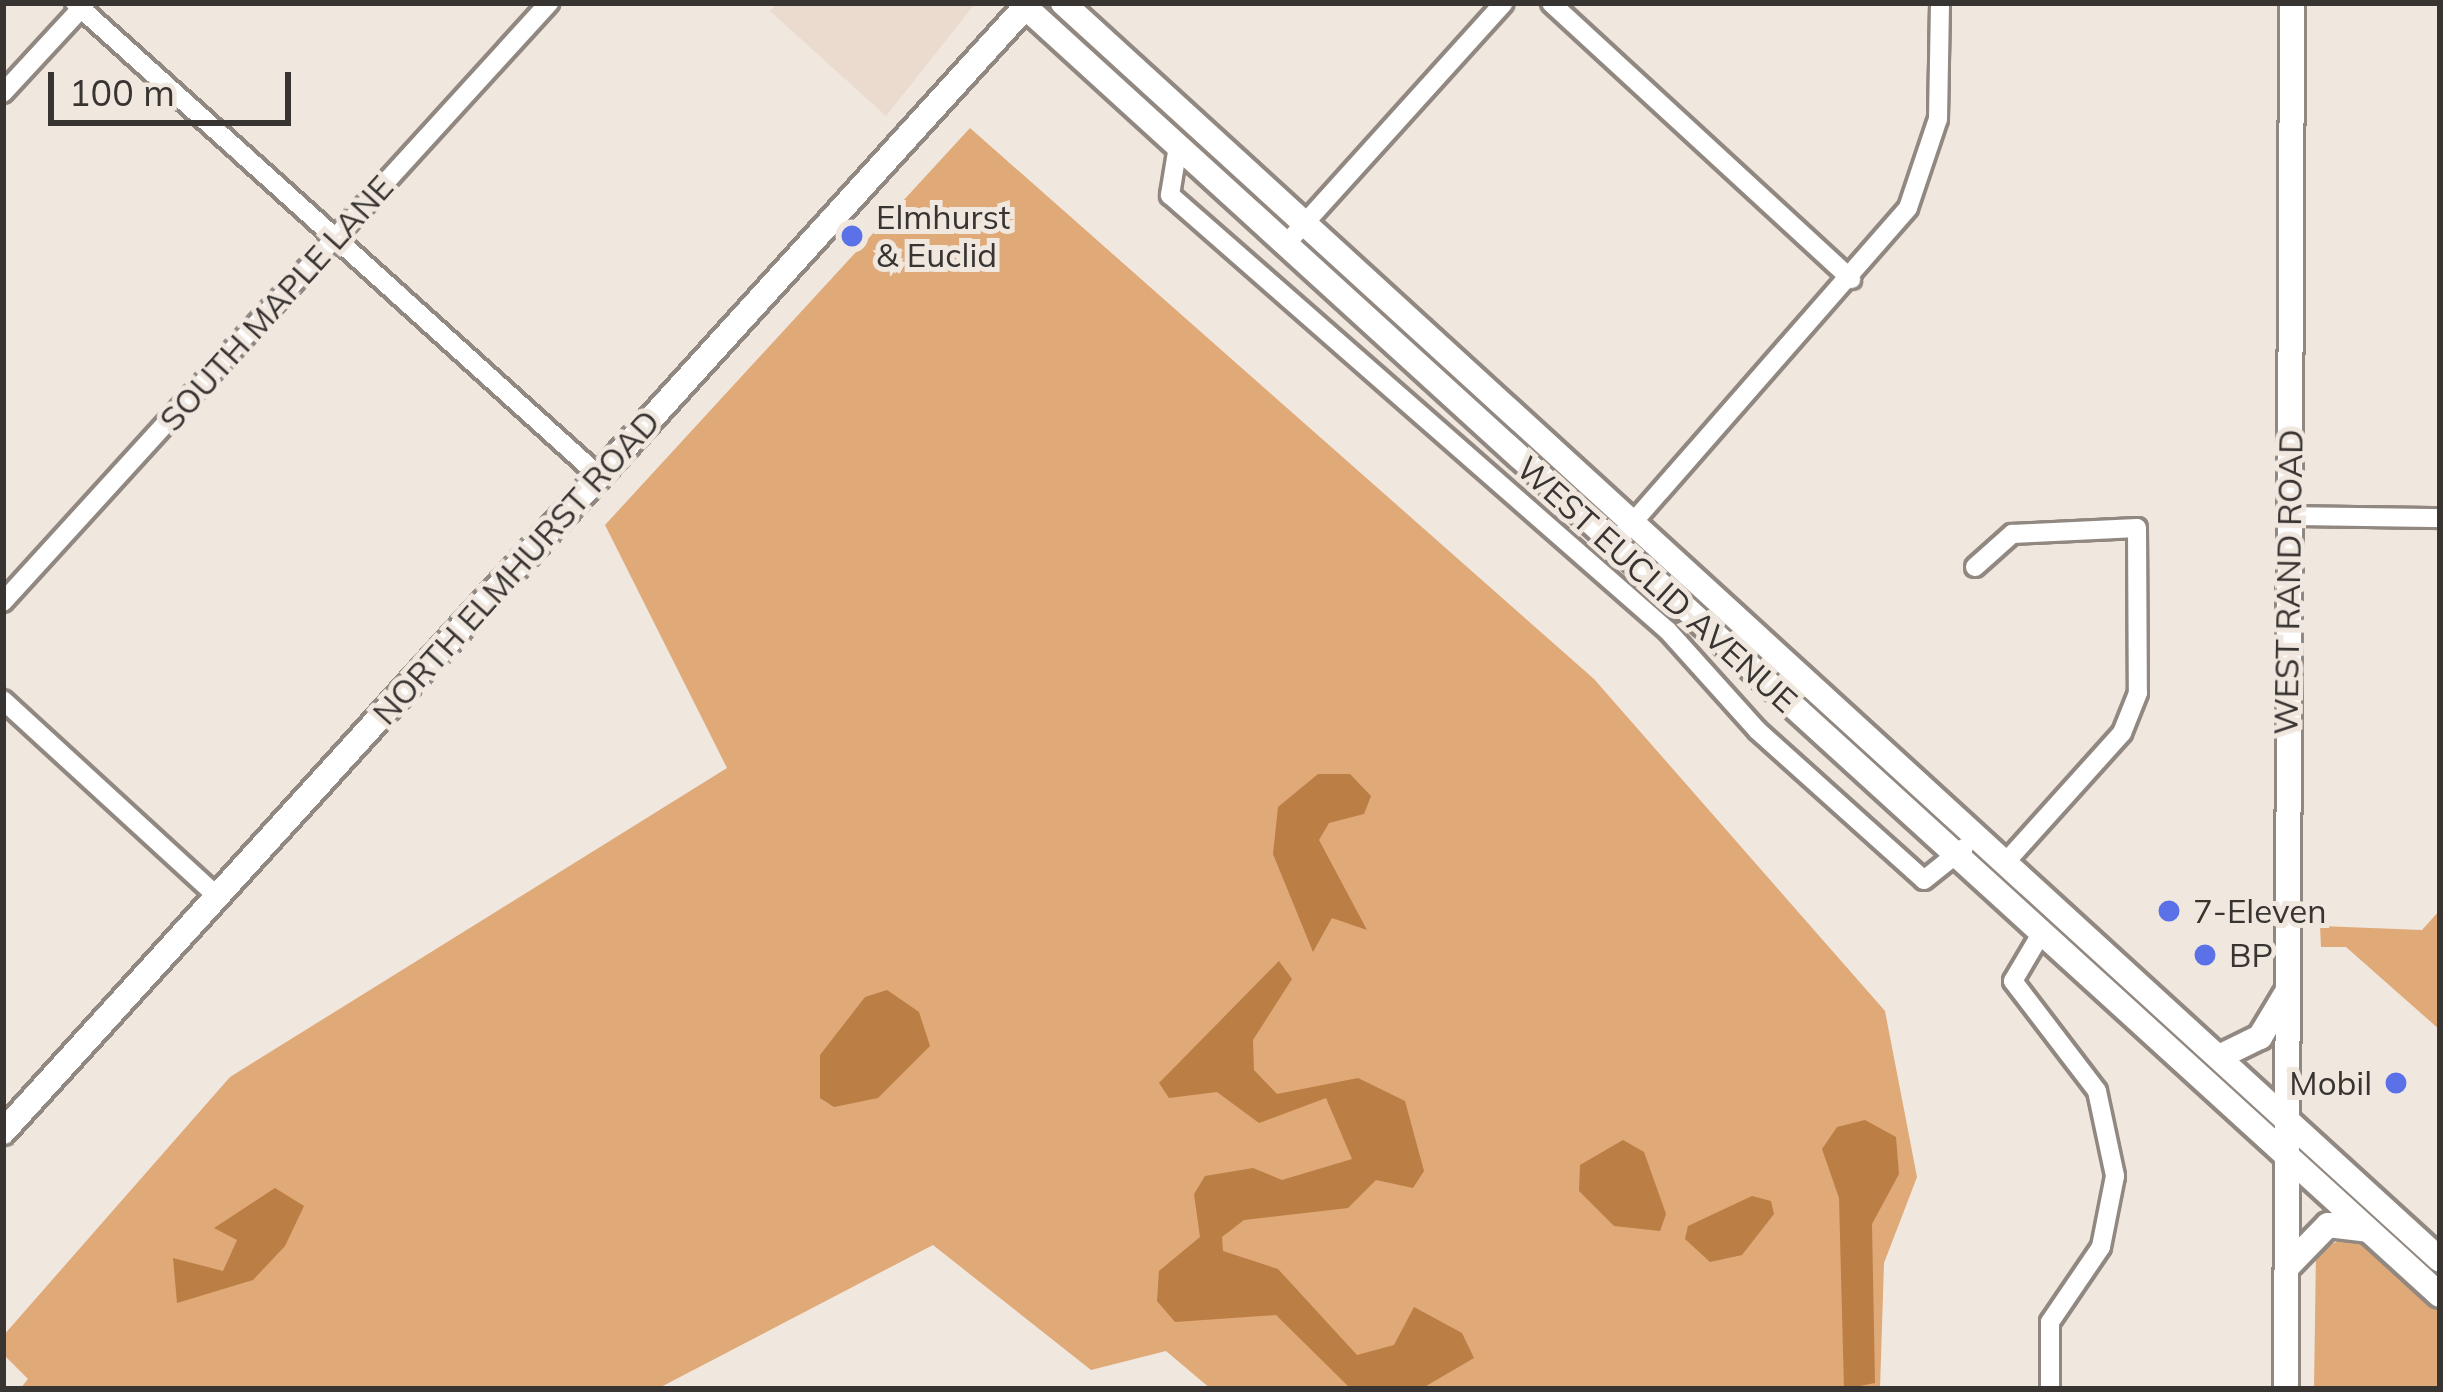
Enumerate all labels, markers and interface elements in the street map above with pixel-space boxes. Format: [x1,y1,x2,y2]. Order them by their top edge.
scale bar [54,48,297,122]
text: 100 m [69,70,175,115]
street label: SOUTH MAPLE LANE [151,167,401,439]
place label: Elmhurst & Euclid [876,197,1010,275]
marker: Elmhurst & Euclid [839,223,865,249]
street label: NORTH ELMHURST ROAD [364,402,668,732]
street label: WEST RAND ROAD [2266,429,2310,735]
street label: WEST EUCLID AVENUE [1509,448,1805,720]
place label: 7-Eleven [2193,891,2326,931]
marker: 7-Eleven [2156,898,2182,924]
place label: BP [2229,935,2273,975]
marker: BP [2192,942,2218,968]
place label: Mobil [2289,1063,2372,1103]
marker: Mobil [2383,1070,2409,1096]

